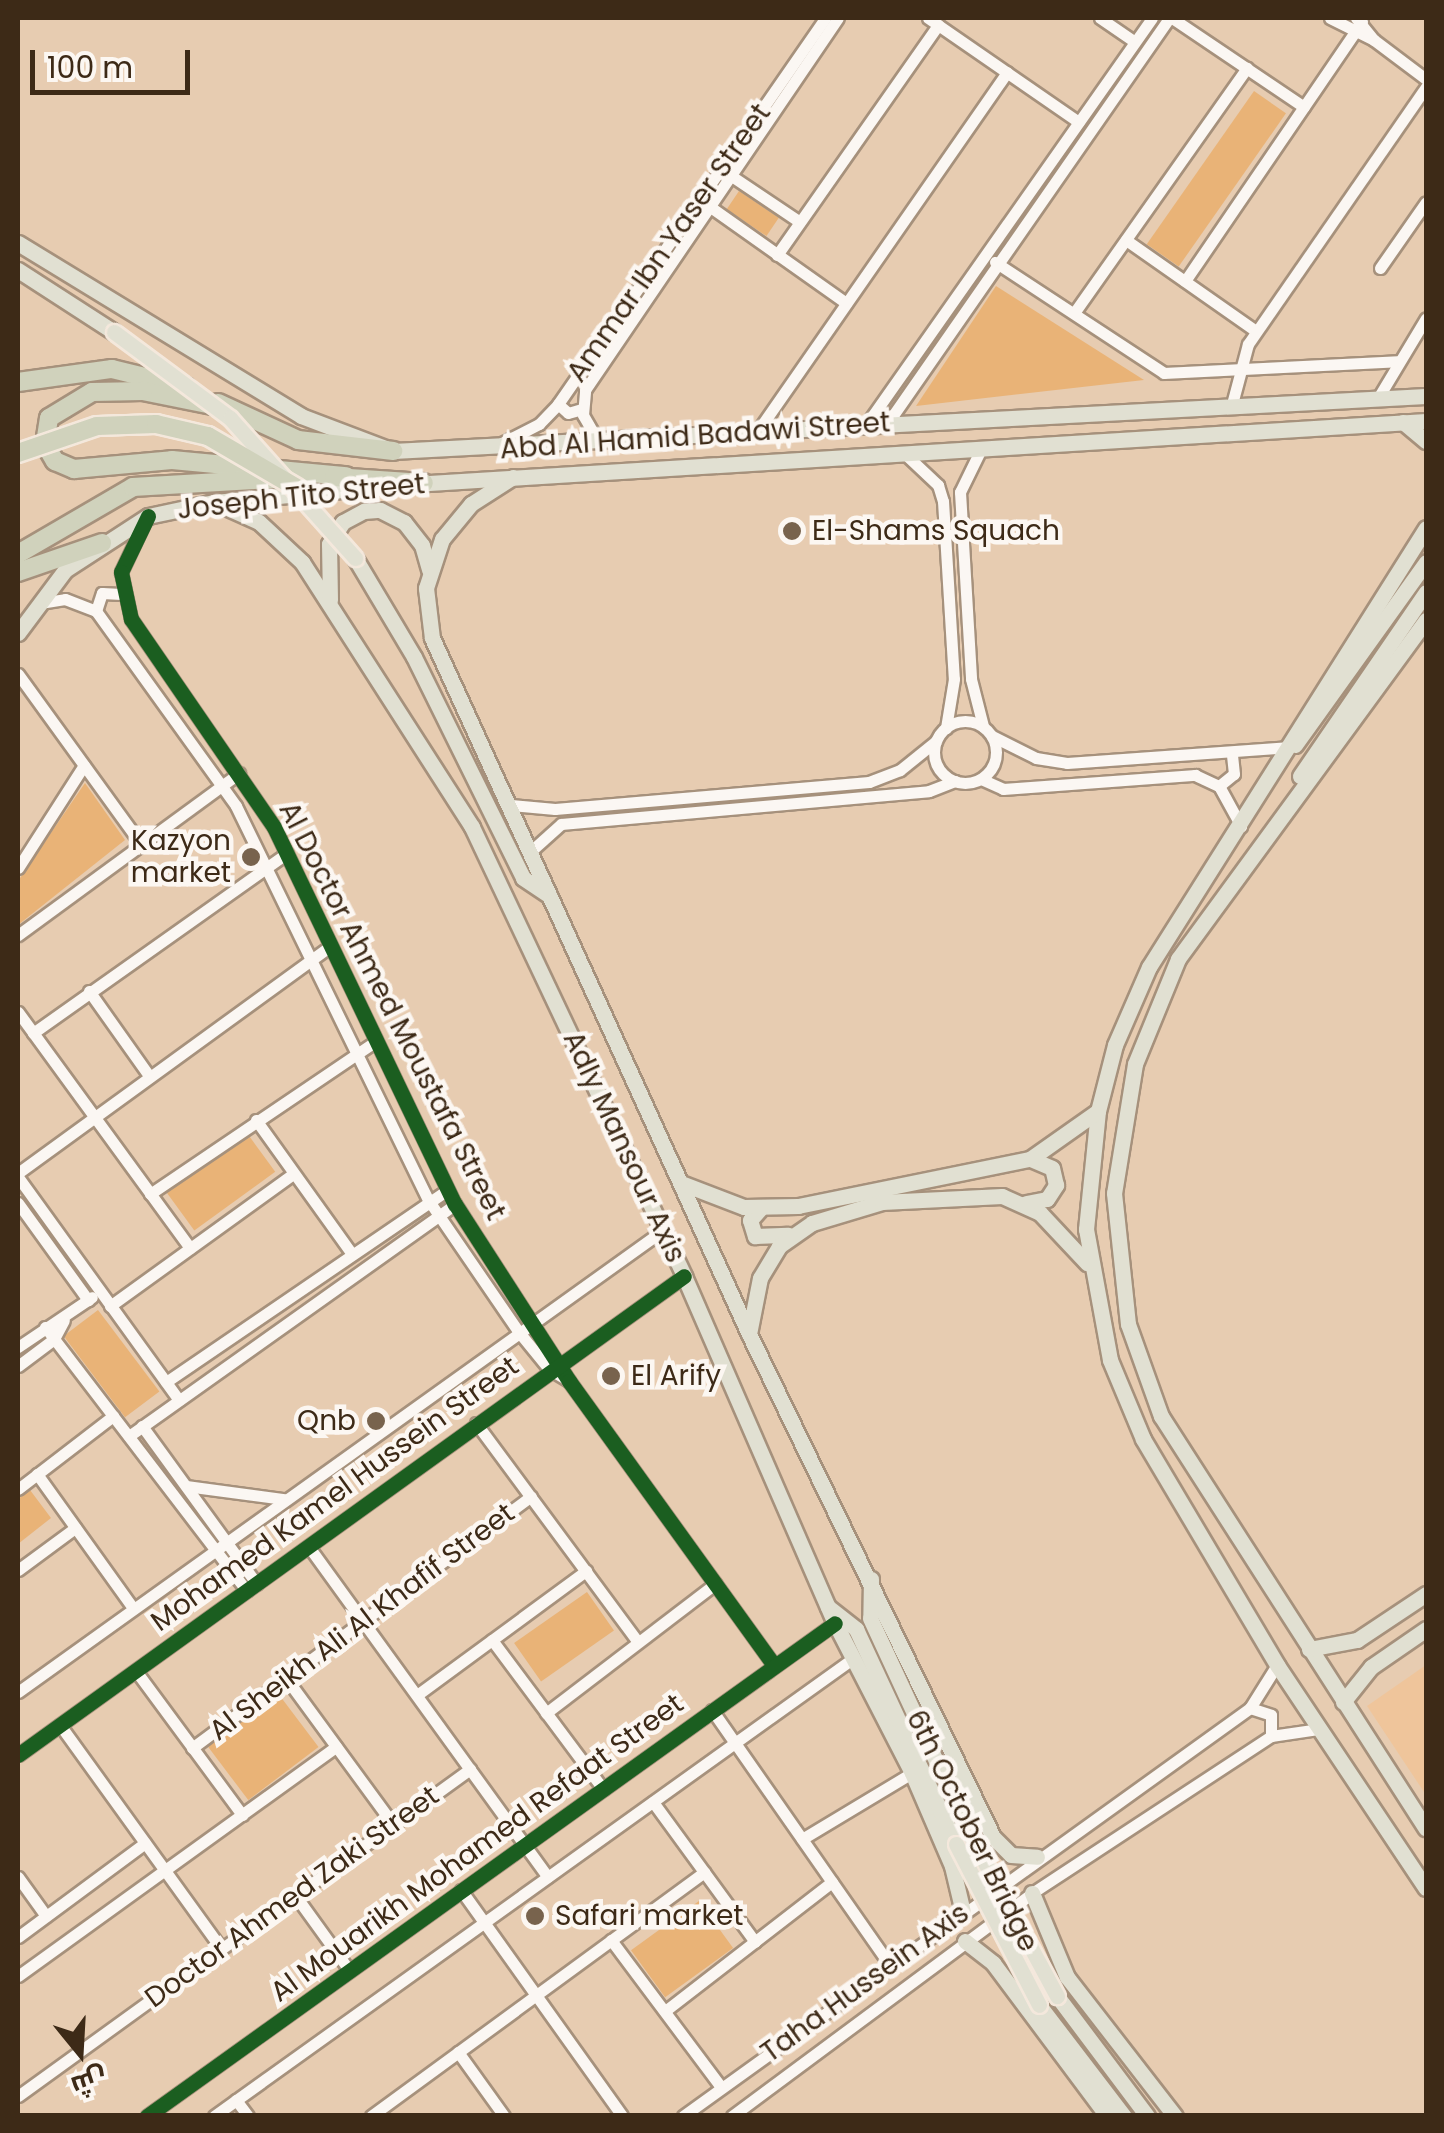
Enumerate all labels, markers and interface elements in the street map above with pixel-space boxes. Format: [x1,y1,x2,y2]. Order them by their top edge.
scale bar [35,30,195,92]
text: 100 m [47,46,133,89]
street label: Ammar Ibn Yaser Street [560,97,778,389]
street label: Abd Al Hamid Badawi Street [499,406,891,466]
street label: Joseph Tito Street [176,467,426,527]
place label: El-Shams Squach [812,514,1060,548]
marker: El-Shams Squach [781,520,803,542]
street label: Al Doctor Ahmed Moustafa Street [272,796,512,1226]
place label: Kazyon market [131,824,231,890]
marker: Kazyon market [240,846,262,868]
street label: Adly Mansour Axis [556,1026,692,1268]
street label: Mohamed Kamel Hussein Street [145,1349,525,1639]
place label: El Arify [631,1359,721,1393]
marker: El Arify [600,1365,622,1387]
place label: Qnb [297,1404,356,1438]
marker: Qnb [365,1410,387,1432]
street label: Al Sheikh Ali Al Khafif Street [203,1496,521,1748]
street label: Al Mouarikh Mohamed Refaat Street [264,1687,690,2009]
street label: 6th October Bridge [899,1705,1045,1957]
street label: Doctor Ahmed Zaki Street [139,1779,445,2015]
street label: Taha Hussein Axis [755,1896,975,2070]
place label: Safari market [555,1899,743,1933]
marker: Safari market [524,1905,546,1927]
north arrow [30,2003,130,2103]
text: ش [66,2058,113,2106]

